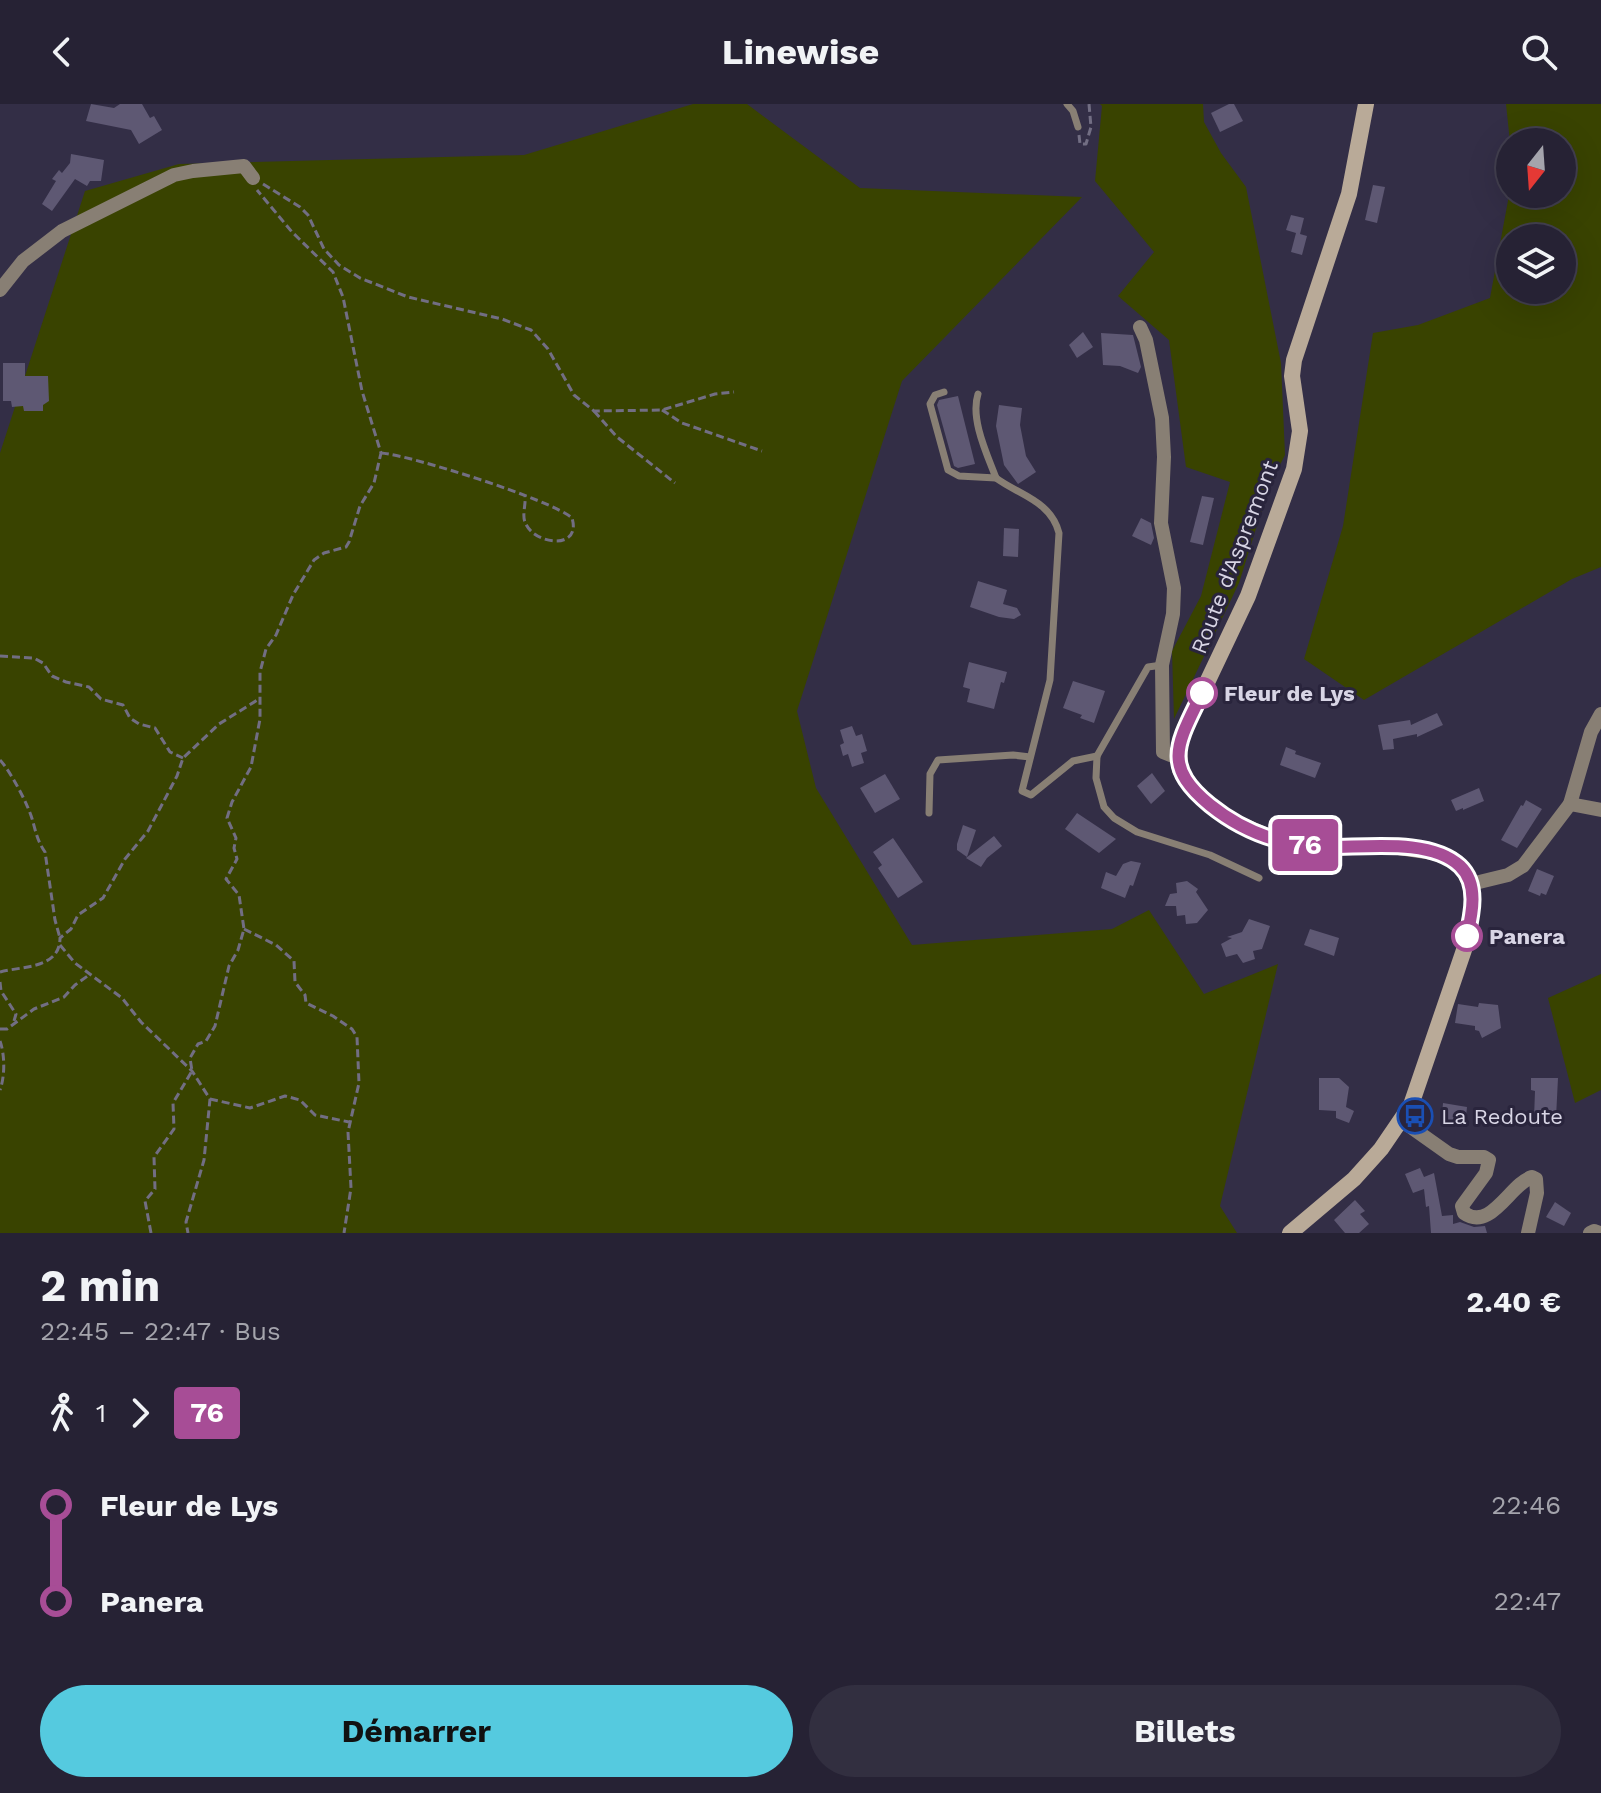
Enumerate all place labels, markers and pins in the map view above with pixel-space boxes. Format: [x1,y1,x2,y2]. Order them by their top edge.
marker: Fleur de Lys [1187,678,1217,708]
place label: Fleur de Lys [1224,681,1355,706]
marker: Panera [1452,921,1482,951]
place label: Panera [1489,924,1565,949]
bus stop icon: La Redoute [1396,1097,1434,1135]
place label: La Redoute [1441,1104,1563,1129]

